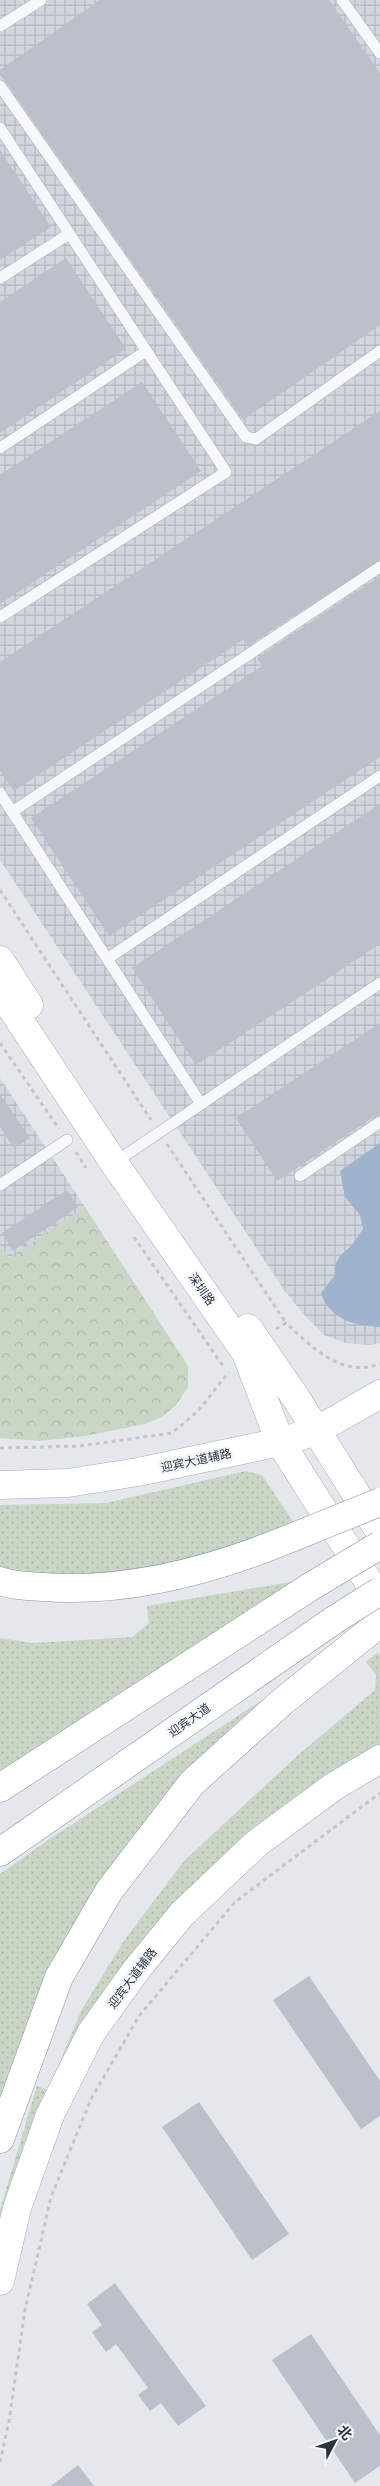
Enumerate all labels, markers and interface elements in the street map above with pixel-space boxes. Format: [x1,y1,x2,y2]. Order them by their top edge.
street label: 深圳路 [186,1270,218,1308]
street label: 迎宾大道辅路 [159,1445,233,1475]
street label: 迎宾大道 [165,1700,213,1740]
street label: 迎宾大道辅路 [104,1945,160,2011]
north arrow [310,2416,360,2466]
text: 北 [333,2421,356,2444]

